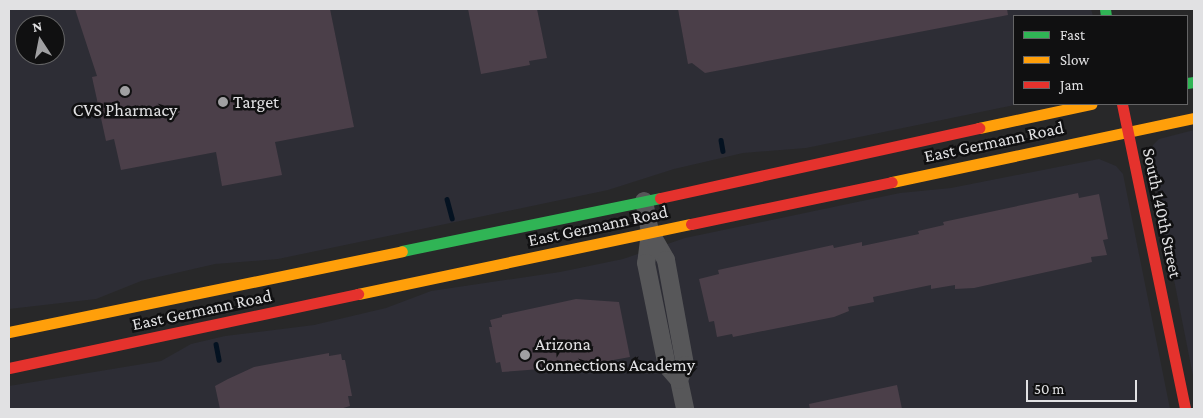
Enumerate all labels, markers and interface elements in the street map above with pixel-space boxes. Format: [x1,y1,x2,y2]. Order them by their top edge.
north arrow [15,15,65,65]
legend [1013,15,1188,105]
text: N [31,17,44,35]
text: Fast [1060,27,1085,43]
text: Slow [1060,52,1089,68]
text: Jam [1060,77,1083,93]
marker: CVS Pharmacy [119,85,131,97]
place label: Target [233,91,279,113]
marker: Target [217,96,229,108]
place label: CVS Pharmacy [73,99,177,121]
street label: East Germann Road [922,117,1066,167]
street label: South 140th Street [1138,146,1186,280]
street label: East Germann Road [526,201,670,251]
street label: East Germann Road [130,285,274,335]
place label: Arizona Connections Academy [535,334,695,376]
marker: Arizona Connections Academy [519,349,531,361]
scale bar [1028,370,1139,402]
text: 50 m [1034,381,1064,397]

